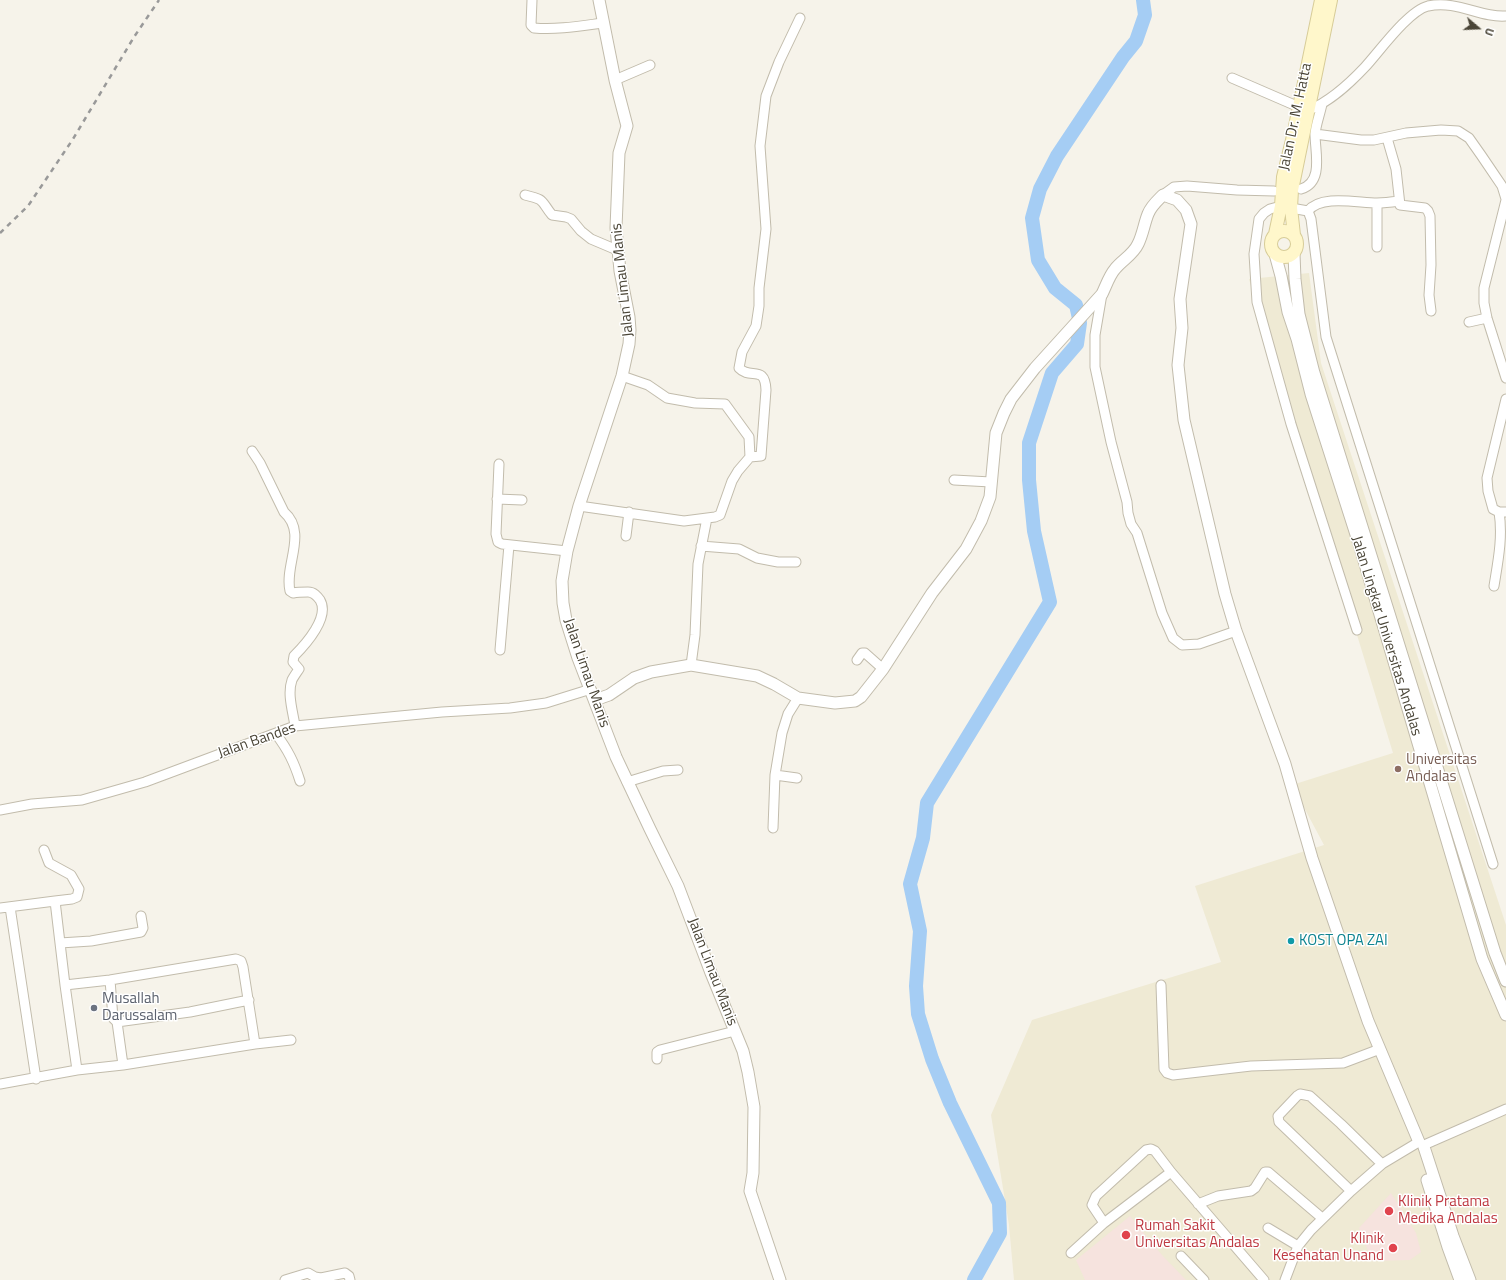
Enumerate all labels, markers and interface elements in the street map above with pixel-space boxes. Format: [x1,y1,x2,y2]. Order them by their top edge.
north arrow [1458,8,1498,48]
text: U [1481,26,1498,38]
street label: Jalan Dr. M. Hatta [1276,62,1316,172]
street label: Jalan Limau Manis [608,222,638,338]
street label: Jalan Lingkar Universitas Andalas [1347,534,1425,738]
street label: Jalan Limau Manis [559,616,613,730]
street label: Jalan Bandes [216,719,298,763]
place label: Universitas Andalas [1406,751,1477,786]
marker: Universitas Andalas [1393,764,1403,774]
street label: Jalan Limau Manis [683,915,741,1029]
place label: KOST OPA ZAI [1299,932,1388,950]
marker: KOST OPA ZAI [1286,936,1296,946]
place label: Musallah Darussalam [102,990,177,1025]
marker: Musallah Darussalam [89,1003,99,1013]
place label: Klinik Pratama Medika Andalas [1398,1193,1498,1228]
marker: Klinik Pratama Medika Andalas [1383,1205,1395,1217]
place label: Rumah Sakit Universitas Andalas [1135,1217,1260,1252]
marker: Rumah Sakit Universitas Andalas [1120,1229,1132,1241]
place label: Klinik Kesehatan Unand [1273,1230,1384,1265]
marker: Klinik Kesehatan Unand [1387,1242,1399,1254]

